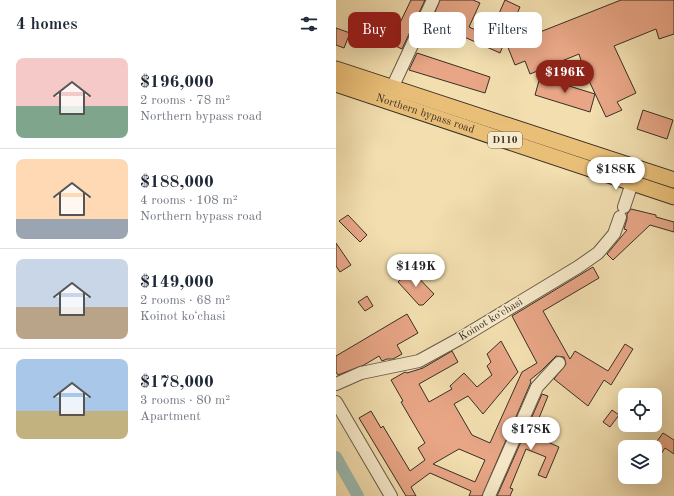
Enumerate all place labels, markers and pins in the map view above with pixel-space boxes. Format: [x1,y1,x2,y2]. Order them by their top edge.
pin: $196K [537,60,593,94]
pin: $188K [588,157,644,191]
pin: $149K [388,254,444,288]
pin: $178K [503,417,559,451]

